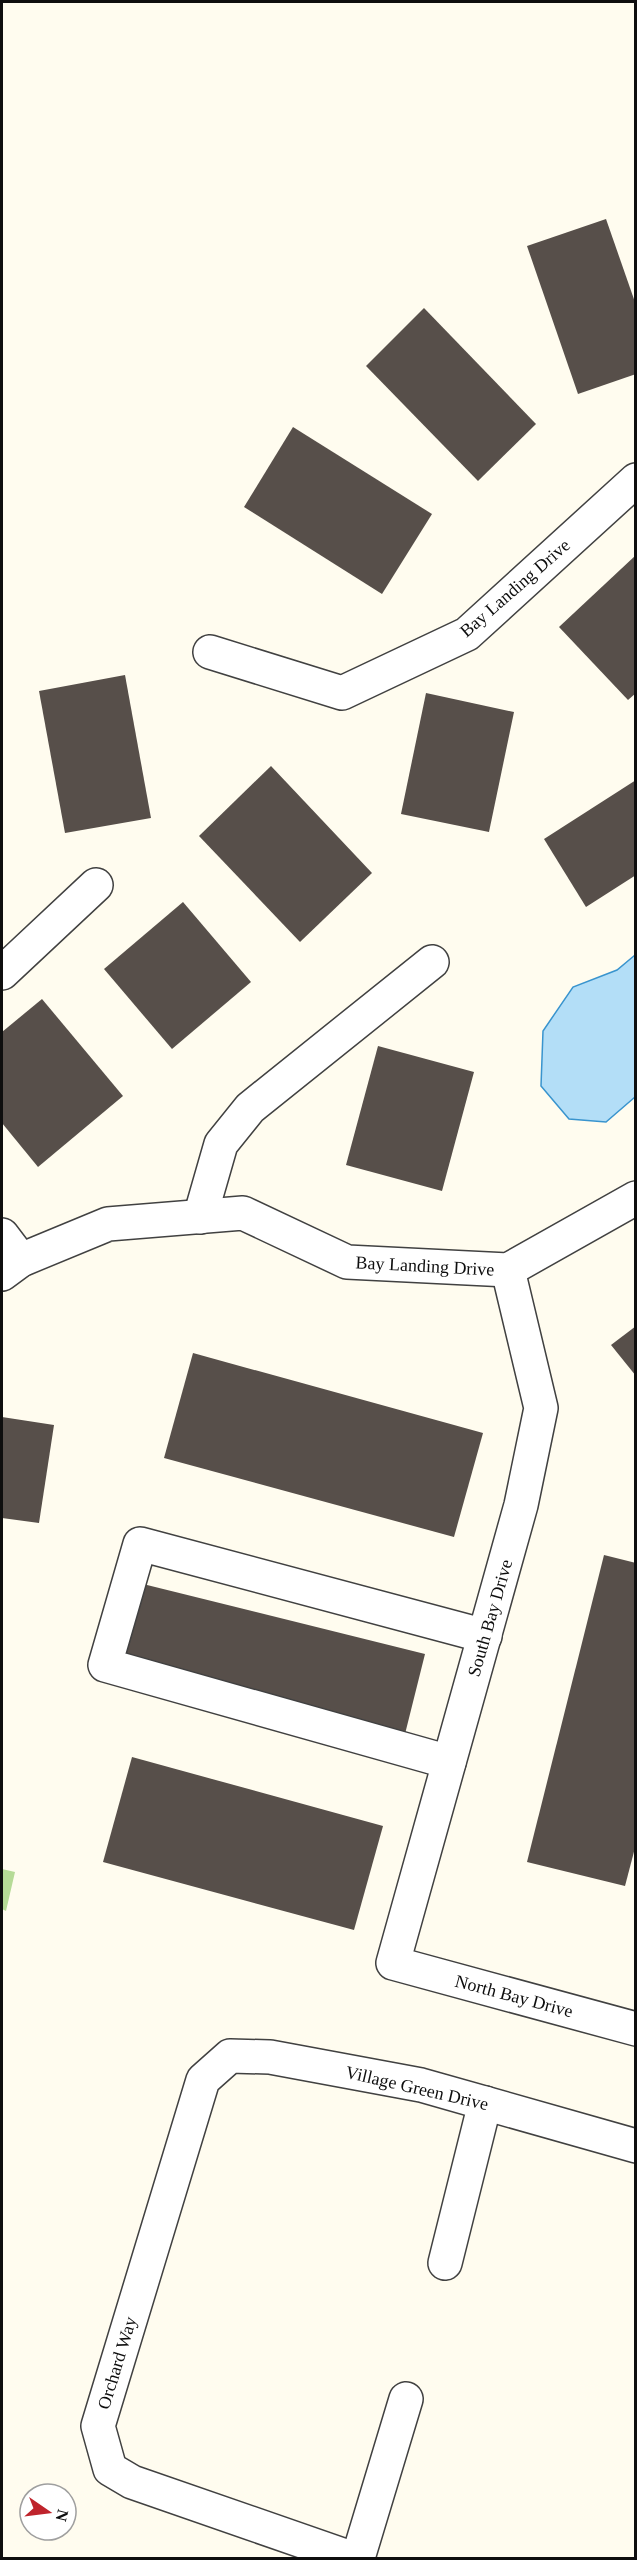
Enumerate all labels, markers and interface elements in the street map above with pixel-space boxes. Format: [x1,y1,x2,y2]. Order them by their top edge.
street label: Bay Landing Drive [456,535,574,641]
street label: Bay Landing Drive [355,1252,495,1280]
street label: South Bay Drive [464,1557,516,1679]
street label: North Bay Drive [453,1971,575,2021]
street label: Village Green Drive [344,2062,490,2114]
street label: Orchard Way [93,2314,141,2412]
north arrow [18,2482,78,2542]
text: N [52,2508,72,2524]

